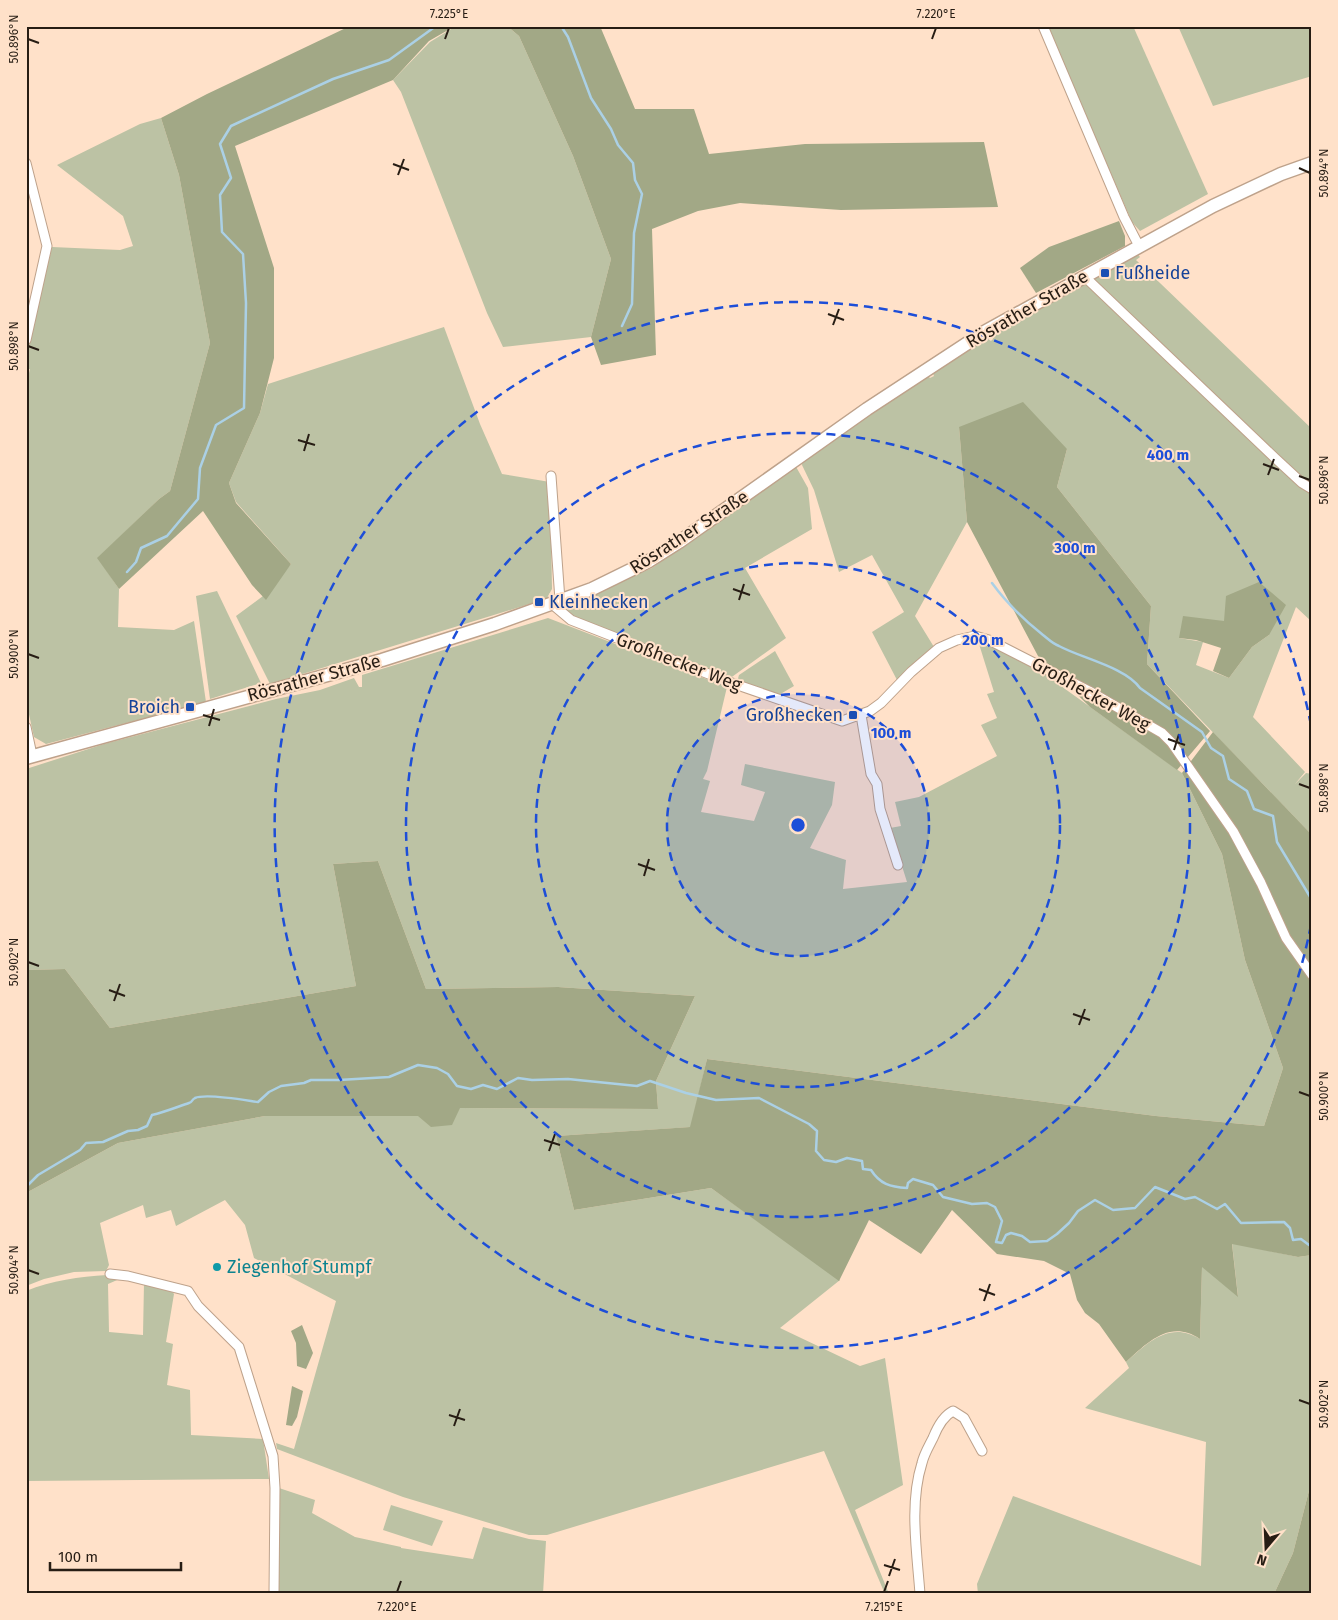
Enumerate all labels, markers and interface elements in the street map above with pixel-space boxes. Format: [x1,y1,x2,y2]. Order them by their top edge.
text: 7.225°E [430,7,468,21]
text: 7.220°E [916,7,956,21]
text: 50.896°N [7,14,21,64]
text: 50.894°N [1317,148,1331,198]
place label: Fußheide [1115,262,1190,284]
street label: Rösrather Straße [962,265,1092,353]
marker: Fußheide [1099,267,1111,279]
text: 50.898°N [7,321,21,371]
text: 400 m [1147,446,1189,464]
text: 50.896°N [1317,455,1331,505]
street label: Rösrather Straße [626,485,752,579]
text: 300 m [1053,539,1096,557]
place label: Kleinhecken [549,591,649,613]
marker: Kleinhecken [533,596,545,608]
street label: Großhecker Weg [613,628,745,696]
text: 50.900°N [7,629,21,679]
text: 200 m [962,631,1004,649]
street label: Rösrather Straße [245,650,383,706]
street label: Großhecker Weg [1028,652,1155,736]
place label: Broich [128,696,180,718]
marker: Broich [184,701,196,713]
place label: Großhecken [746,704,843,726]
marker: Großhecken [847,709,859,721]
text: 100 m [871,724,911,742]
text: 50.898°N [1317,763,1331,813]
centre of rings [789,816,807,834]
text: 50.902°N [7,938,21,986]
text: 50.900°N [1317,1071,1331,1121]
text: 50.904°N [7,1245,21,1295]
place label: Ziegenhof Stumpf [227,1256,373,1278]
marker: Ziegenhof Stumpf [211,1261,223,1273]
text: 50.902°N [1317,1380,1331,1428]
north arrow [1240,1522,1290,1572]
scale bar [50,1540,181,1572]
text: 100 m [58,1548,98,1566]
text: N [1255,1550,1269,1569]
text: 7.220°E [377,1600,417,1614]
text: 7.215°E [865,1600,903,1614]

